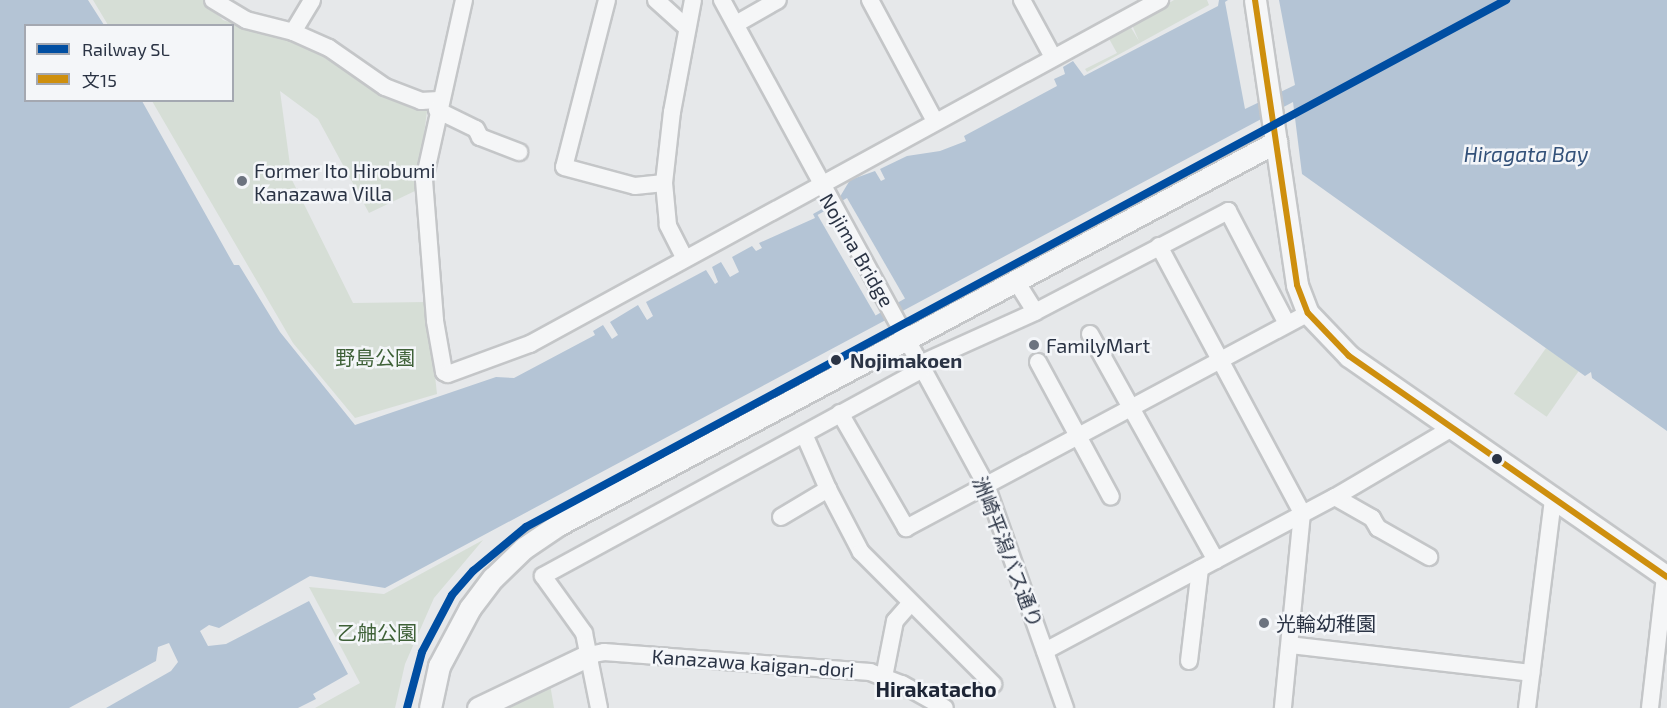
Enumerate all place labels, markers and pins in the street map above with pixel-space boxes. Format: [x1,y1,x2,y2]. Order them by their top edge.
place label: Former Ito Hirobumi Kanazawa Villa [254,158,436,205]
marker: Former Ito Hirobumi Kanazawa Villa [235,174,249,188]
place label: FamilyMart [1046,333,1150,357]
marker: FamilyMart [1027,338,1041,352]
place label: Nojimakoen [850,348,962,372]
marker: Nojimakoen [827,351,845,369]
unlabelled marker [1491,453,1503,465]
place label: 光輪幼稚園 [1276,611,1376,635]
marker: 光輪幼稚園 [1257,616,1271,630]

